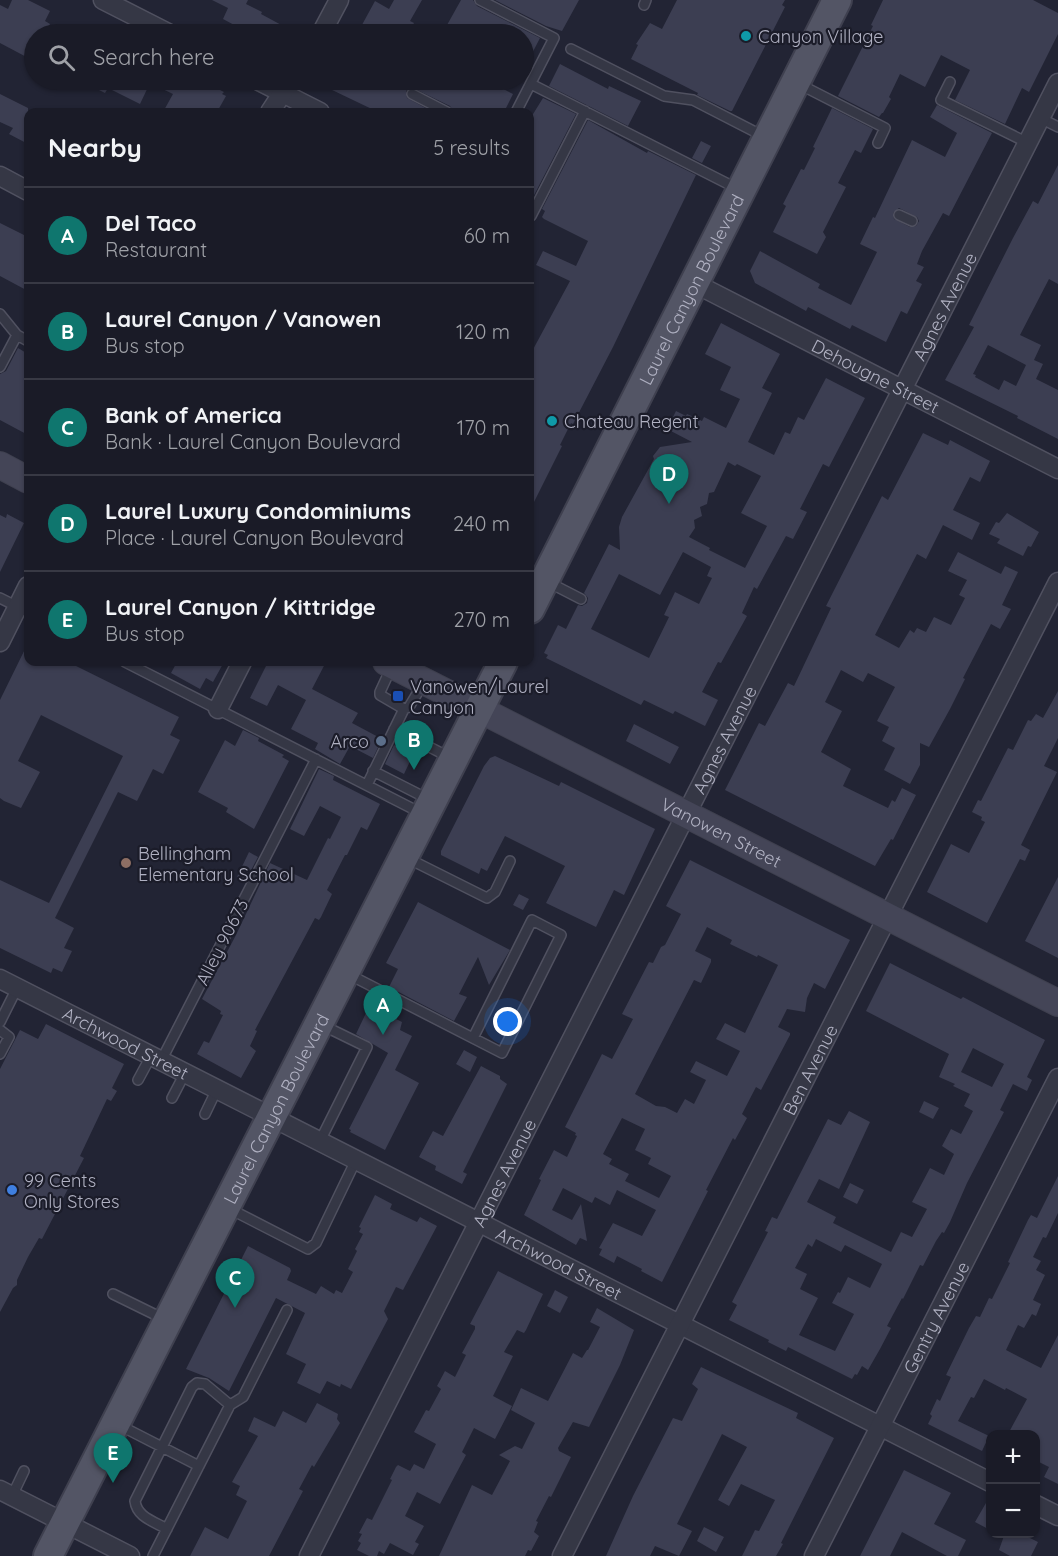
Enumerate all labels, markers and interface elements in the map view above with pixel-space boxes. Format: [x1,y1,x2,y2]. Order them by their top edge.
search box [24,24,534,90]
place label: Canyon Village [758,25,883,48]
marker: Canyon Village [739,29,753,43]
icon: search [45,41,78,74]
text: Search here [93,43,214,71]
text: Nearby [48,131,142,164]
text: 5 results [433,135,510,160]
street label: Laurel Canyon Boulevard [634,190,749,388]
text: Del Taco [105,209,197,237]
text: A [61,223,74,248]
text: 60 m [464,223,510,248]
text: Restaurant [105,237,207,262]
street label: Agnes Avenue [907,248,982,364]
text: Laurel Canyon / Vanowen [105,305,381,333]
text: B [61,319,74,344]
text: 120 m [456,319,510,344]
text: Bus stop [105,333,185,358]
street label: Dehougne Street [808,334,943,418]
text: Bank of America [105,401,282,429]
place label: Chateau Regent [564,410,699,433]
marker: Chateau Regent [545,414,559,428]
text: C [61,415,74,440]
text: 170 m [457,415,510,440]
text: Bank · Laurel Canyon Boulevard [105,429,401,454]
pin: D [650,454,688,504]
text: Laurel Luxury Condominiums [105,497,411,525]
text: D [60,511,75,536]
text: 240 m [453,511,510,536]
text: Place · Laurel Canyon Boulevard [105,525,404,550]
text: Laurel Canyon / Kittridge [105,593,376,621]
text: E [62,607,73,632]
text: 270 m [453,607,510,632]
text: Bus stop [105,621,185,646]
place label: Vanowen/Laurel Canyon [410,675,549,719]
street label: Agnes Avenue [687,681,761,797]
marker: Vanowen/Laurel Canyon [391,689,405,703]
pin: B [394,720,434,770]
place label: Arco [331,730,369,753]
marker: Arco [374,734,388,748]
street label: Vanowen Street [657,792,785,872]
place label: Bellingham Elementary School [138,842,294,886]
marker: Bellingham Elementary School [119,856,133,870]
street label: Alley 90673 [190,895,254,989]
pin: A [364,986,403,1035]
street label: Archwood Street [59,1001,192,1084]
your location [493,1007,522,1036]
street label: Laurel Canyon Boulevard [218,1010,334,1208]
street label: Ben Avenue [777,1020,842,1119]
street label: Agnes Avenue [467,1115,541,1231]
place label: 99 Cents Only Stores [24,1169,119,1213]
marker: 99 Cents Only Stores [5,1183,19,1197]
street label: Archwood Street [492,1221,626,1305]
street label: Gentry Avenue [898,1257,974,1377]
pin: C [216,1258,254,1308]
map controls [986,1430,1040,1538]
button: + [986,1430,1040,1484]
pin: E [94,1434,132,1483]
button: − [986,1484,1040,1538]

